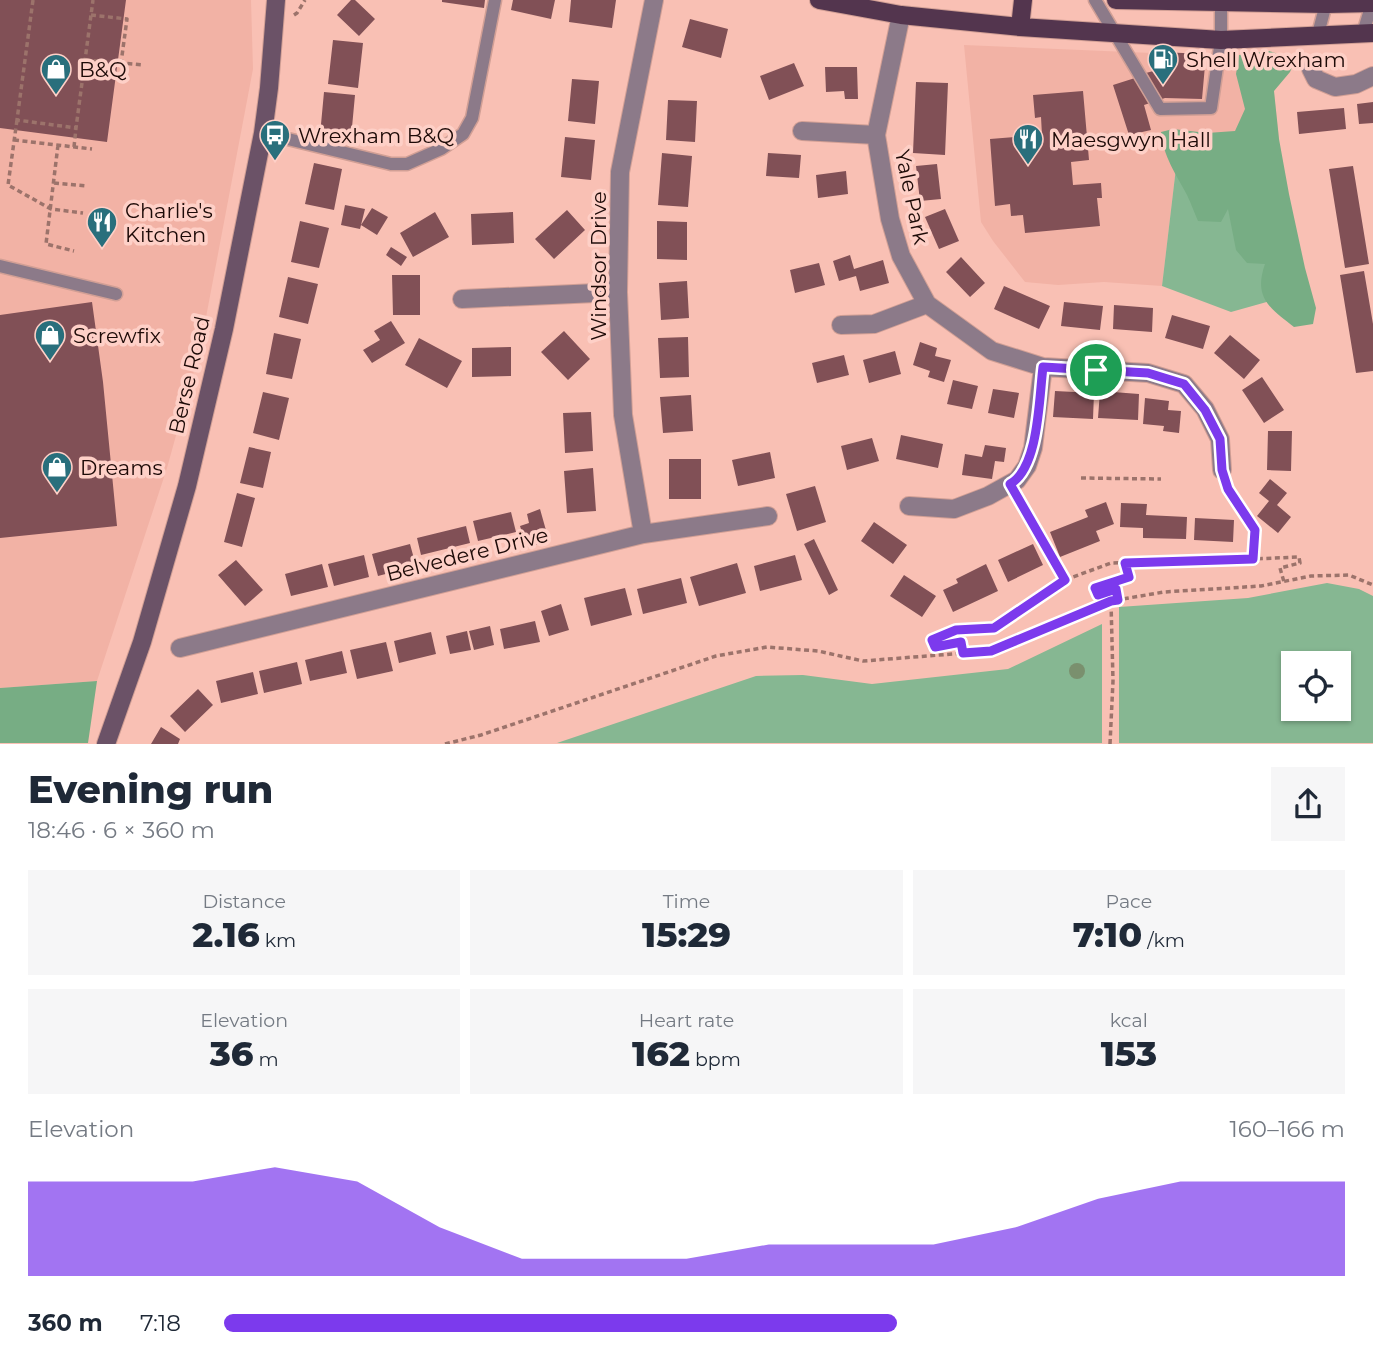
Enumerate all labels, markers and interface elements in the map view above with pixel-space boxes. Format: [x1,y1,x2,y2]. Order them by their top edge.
fuel station icon: Shell Wrexham [1146,42,1180,86]
place label: Shell Wrexham [1186,47,1346,72]
shop icon: B&Q [39,52,73,96]
place label: B&Q [79,57,127,82]
bus stop icon: Wrexham B&Q [258,118,292,162]
restaurant icon: Maesgwyn Hall [1011,122,1045,166]
place label: Wrexham B&Q [298,123,455,148]
place label: Maesgwyn Hall [1051,127,1211,152]
street label: Yale Park [890,147,934,247]
street label: Windsor Drive [586,191,611,341]
place label: Charlie's Kitchen [125,198,213,247]
restaurant icon: Charlie's Kitchen [85,205,119,249]
street label: Berse Road [163,314,215,436]
shop icon: Screwfix [33,318,67,362]
place label: Screwfix [73,323,161,348]
pin [1066,340,1126,400]
icon: arrive [1077,351,1115,389]
shop icon: Dreams [40,450,74,494]
place label: Dreams [80,455,163,480]
street label: Belvedere Drive [383,522,551,586]
map controls [1281,651,1351,721]
button: locate [1281,651,1351,721]
text: Evening run [28,766,273,813]
button: share [1271,767,1345,841]
text: 18:46 · 6 × 360 m [28,816,215,844]
text: Distance [202,890,286,913]
text: Time [663,890,710,913]
text: Pace [1106,890,1152,913]
text: 2.16 [192,913,260,956]
text: 15:29 [642,913,731,956]
text: 7:10 [1073,913,1142,956]
text: km [260,929,296,952]
text: /km [1142,929,1185,952]
text: Elevation [200,1009,288,1032]
text: Heart rate [639,1009,734,1032]
text: kcal [1110,1009,1148,1032]
text: 36 [210,1032,254,1075]
text: 162 [632,1032,690,1075]
text: 153 [1101,1032,1157,1075]
text: m [254,1048,279,1071]
text: bpm [690,1048,741,1071]
text: Elevation [28,1115,134,1143]
text: 160–166 m [1229,1115,1345,1143]
text: 360 m [28,1309,103,1337]
text: 7:18 [140,1309,181,1337]

